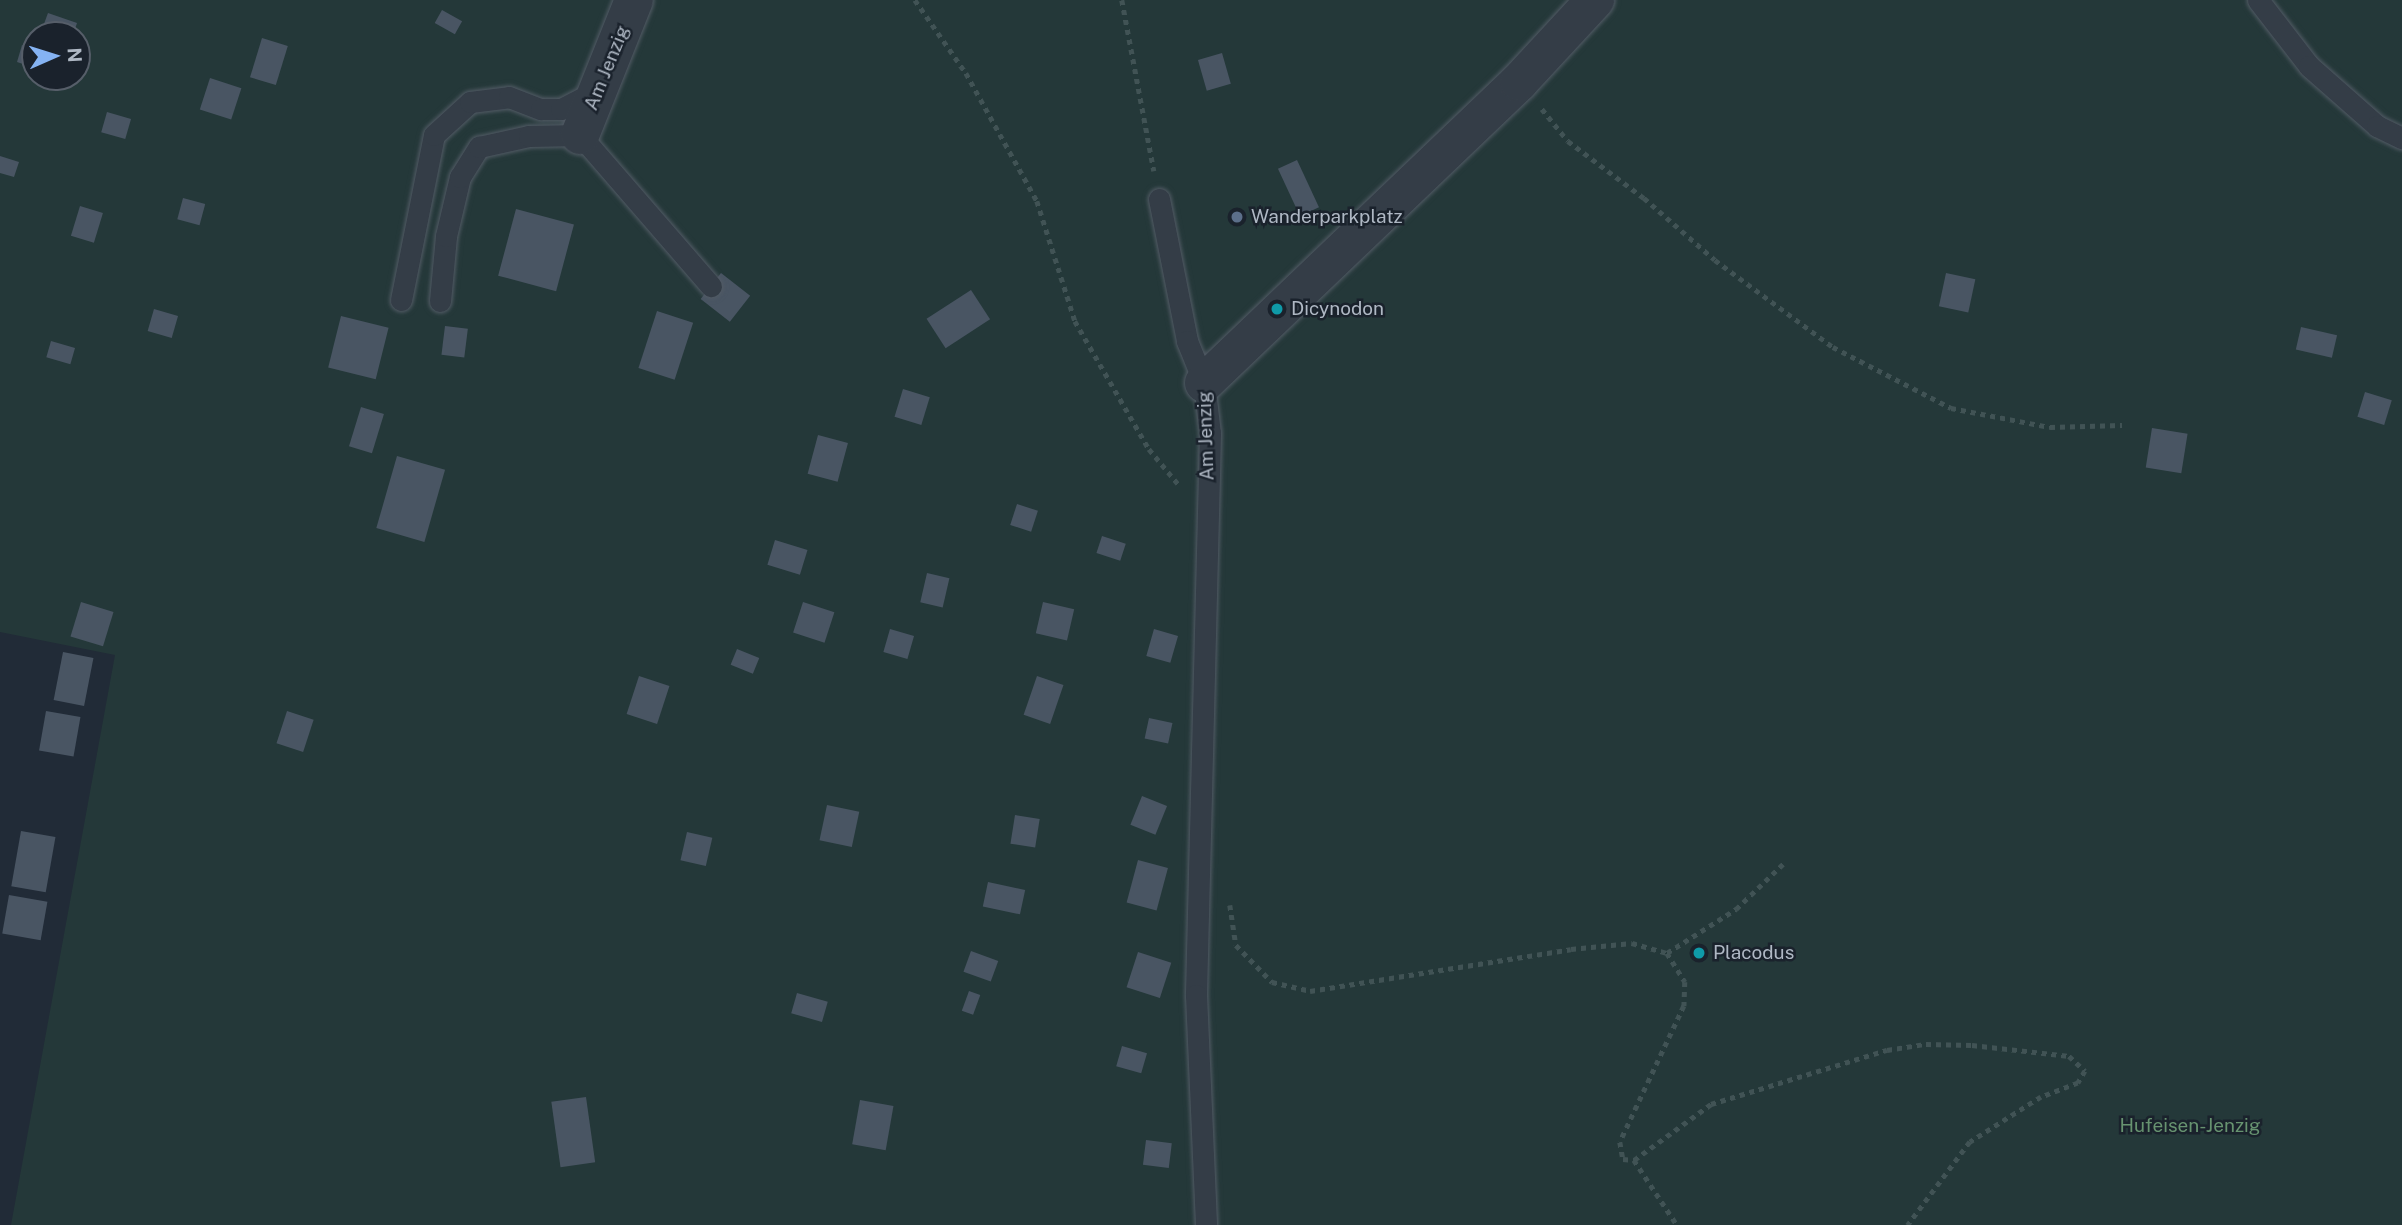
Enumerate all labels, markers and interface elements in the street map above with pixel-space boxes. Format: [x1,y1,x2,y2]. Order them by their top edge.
north arrow [21,21,91,91]
street label: Am Jenzig [580,22,634,114]
text: N [64,47,86,63]
place label: Wanderparkplatz [1251,206,1403,228]
marker: Wanderparkplatz [1229,209,1245,225]
place label: Dicynodon [1291,298,1384,320]
marker: Dicynodon [1269,301,1285,317]
street label: Am Jenzig [1193,391,1219,481]
place label: Placodus [1713,942,1794,964]
marker: Placodus [1691,945,1707,961]
park label: Hufeisen-Jenzig [2119,1115,2261,1137]

